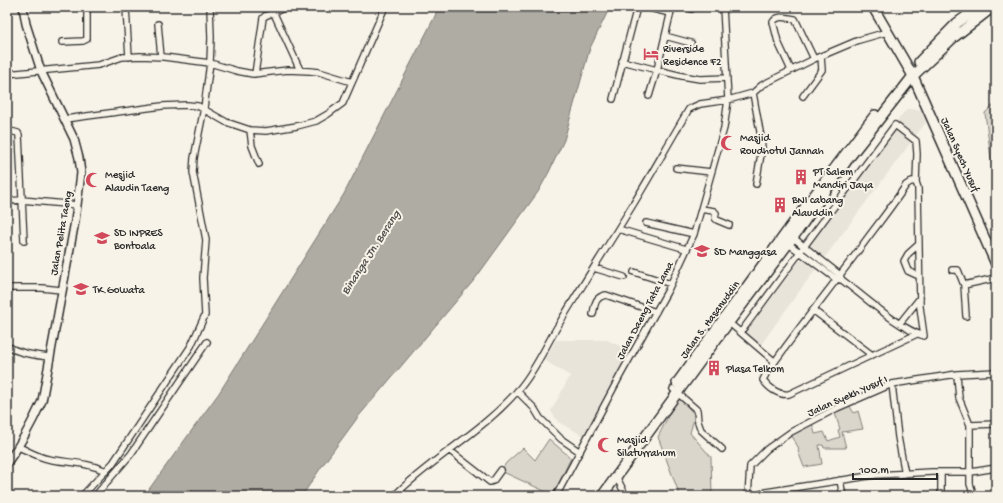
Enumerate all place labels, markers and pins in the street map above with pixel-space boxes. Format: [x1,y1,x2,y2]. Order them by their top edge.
place label: Riverside Residence F2 [663,44,722,69]
hotel icon: Riverside Residence F2 [642,45,660,63]
place label: Masjid Roudhotul Jannah [740,133,824,158]
mosque icon: Masjid Roudhotul Jannah [719,134,737,152]
place label: PT Salem Mandiri Jaya [812,167,874,192]
building icon: PT Salem Mandiri Jaya [792,168,810,186]
place label: Mesjid Alaudin Taeng [105,170,169,195]
mosque icon: Mesjid Alaudin Taeng [84,171,102,189]
place label: BNI cabang Alauddin [791,195,843,220]
building icon: BNI cabang Alauddin [771,196,789,214]
place label: SD INPRES Bontoala [113,228,163,253]
school or university icon: SD INPRES Bontoala [93,229,111,247]
school or university icon: SD Manggasa [693,242,711,260]
place label: SD Manggasa [714,247,778,259]
school or university icon: TK.Gowata [72,280,90,298]
place label: TK.Gowata [92,285,146,297]
building icon: Plasa Telkom [705,359,723,377]
place label: Plasa Telkom [725,364,784,376]
place label: Masjid Silaturrahum [617,435,676,460]
mosque icon: Masjid Silaturrahum [596,436,614,454]

